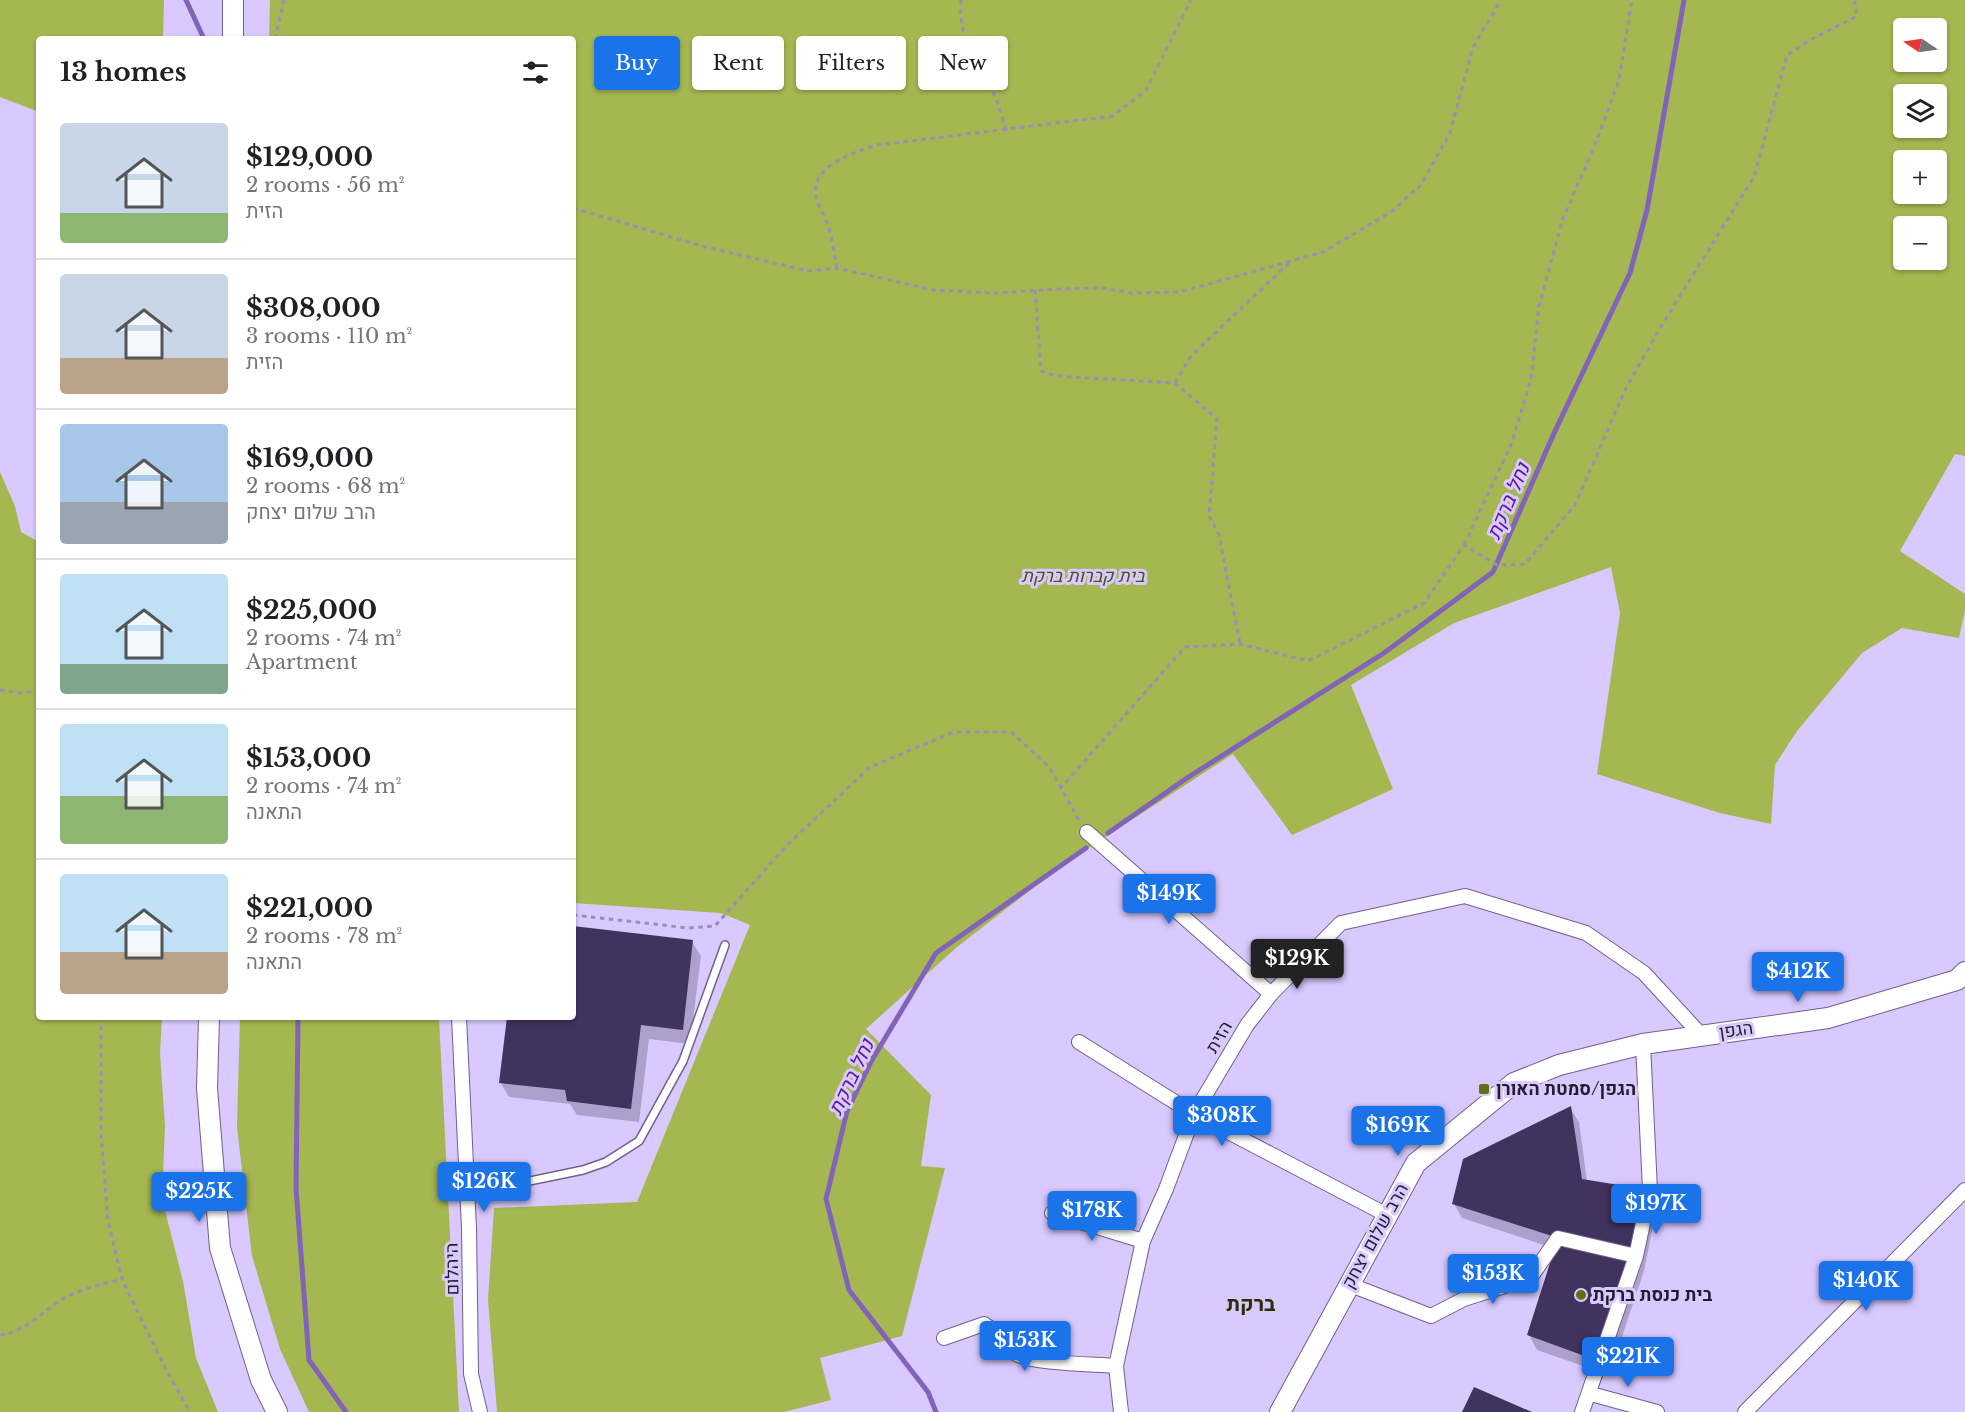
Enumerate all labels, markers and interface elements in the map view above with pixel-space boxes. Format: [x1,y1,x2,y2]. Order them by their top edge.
north arrow [1893,18,1947,72]
map controls [1893,18,1947,270]
chip: Buy [594,36,680,90]
chip: Rent [692,36,784,90]
chip: Filters [796,36,906,90]
chip: New [918,36,1008,90]
text: 13 homes [60,56,187,88]
icon: filters [519,56,552,89]
button: layers [1893,84,1947,138]
text: $129,000 [246,141,373,173]
icon: home [108,147,180,219]
button: + [1893,150,1947,204]
text: 2 rooms · 56 m² [246,173,404,197]
text: הזית [246,199,283,223]
button: − [1893,216,1947,270]
text: $308,000 [246,292,381,324]
icon: home [108,298,180,370]
text: 3 rooms · 110 m² [246,324,412,348]
text: הזית [246,350,283,374]
text: $169,000 [246,442,374,474]
icon: home [108,448,180,520]
water label: נחל ברקת [1481,458,1535,543]
text: 2 rooms · 68 m² [246,474,405,498]
text: הרב שלום יצחק [246,500,376,524]
park label: בית קברות ברקת [1022,565,1145,587]
text: $225,000 [246,594,377,626]
icon: home [108,598,180,670]
text: 2 rooms · 74 m² [246,626,402,650]
text: Apartment [246,650,357,674]
text: $153,000 [246,742,371,774]
icon: home [108,748,180,820]
text: 2 rooms · 74 m² [246,774,402,798]
text: התאנה [246,800,302,824]
pin: $149K [1127,874,1211,925]
text: $149K [1137,881,1201,905]
text: $221,000 [246,892,373,924]
icon: home [108,898,180,970]
text: 2 rooms · 78 m² [246,924,402,948]
pin: $129K [1255,939,1339,990]
text: $129K [1265,946,1329,970]
text: התאנה [246,950,302,974]
pin: $412K [1756,952,1840,1003]
text: $412K [1766,959,1830,983]
street label: הזית [1201,1017,1237,1057]
street label: הגפן [1718,1017,1754,1043]
water label: נחל ברקת [823,1034,880,1119]
place label: הגפן/סמטת האורן [1496,1078,1636,1100]
marker: הגפן/סמטת האורן [1477,1082,1491,1096]
pin: $308K [1180,1096,1264,1147]
text: $308K [1187,1103,1257,1127]
pin: $169K [1356,1106,1440,1157]
text: $169K [1366,1113,1431,1137]
pin: $126K [442,1162,526,1213]
text: $126K [452,1169,516,1193]
pin: $225K [157,1172,241,1223]
text: $225K [165,1179,233,1203]
street label: הרב שלום יצחק [1337,1180,1413,1292]
pin: $197K [1614,1184,1698,1235]
pin: $178K [1050,1191,1134,1242]
text: $197K [1625,1191,1687,1215]
text: $178K [1061,1198,1123,1222]
street label: היהלום [441,1243,463,1295]
pin: $153K [1451,1254,1535,1305]
text: $153K [1462,1261,1524,1285]
pin: $140K [1824,1261,1908,1312]
text: $140K [1833,1268,1899,1292]
place label: בית כנסת ברקת [1593,1284,1713,1306]
marker: בית כנסת ברקת [1574,1288,1588,1302]
district label: ברקת [1226,1291,1276,1317]
pin: $153K [983,1321,1067,1372]
text: $153K [994,1328,1056,1352]
pin: $221K [1586,1337,1670,1388]
text: $221K [1596,1344,1660,1368]

